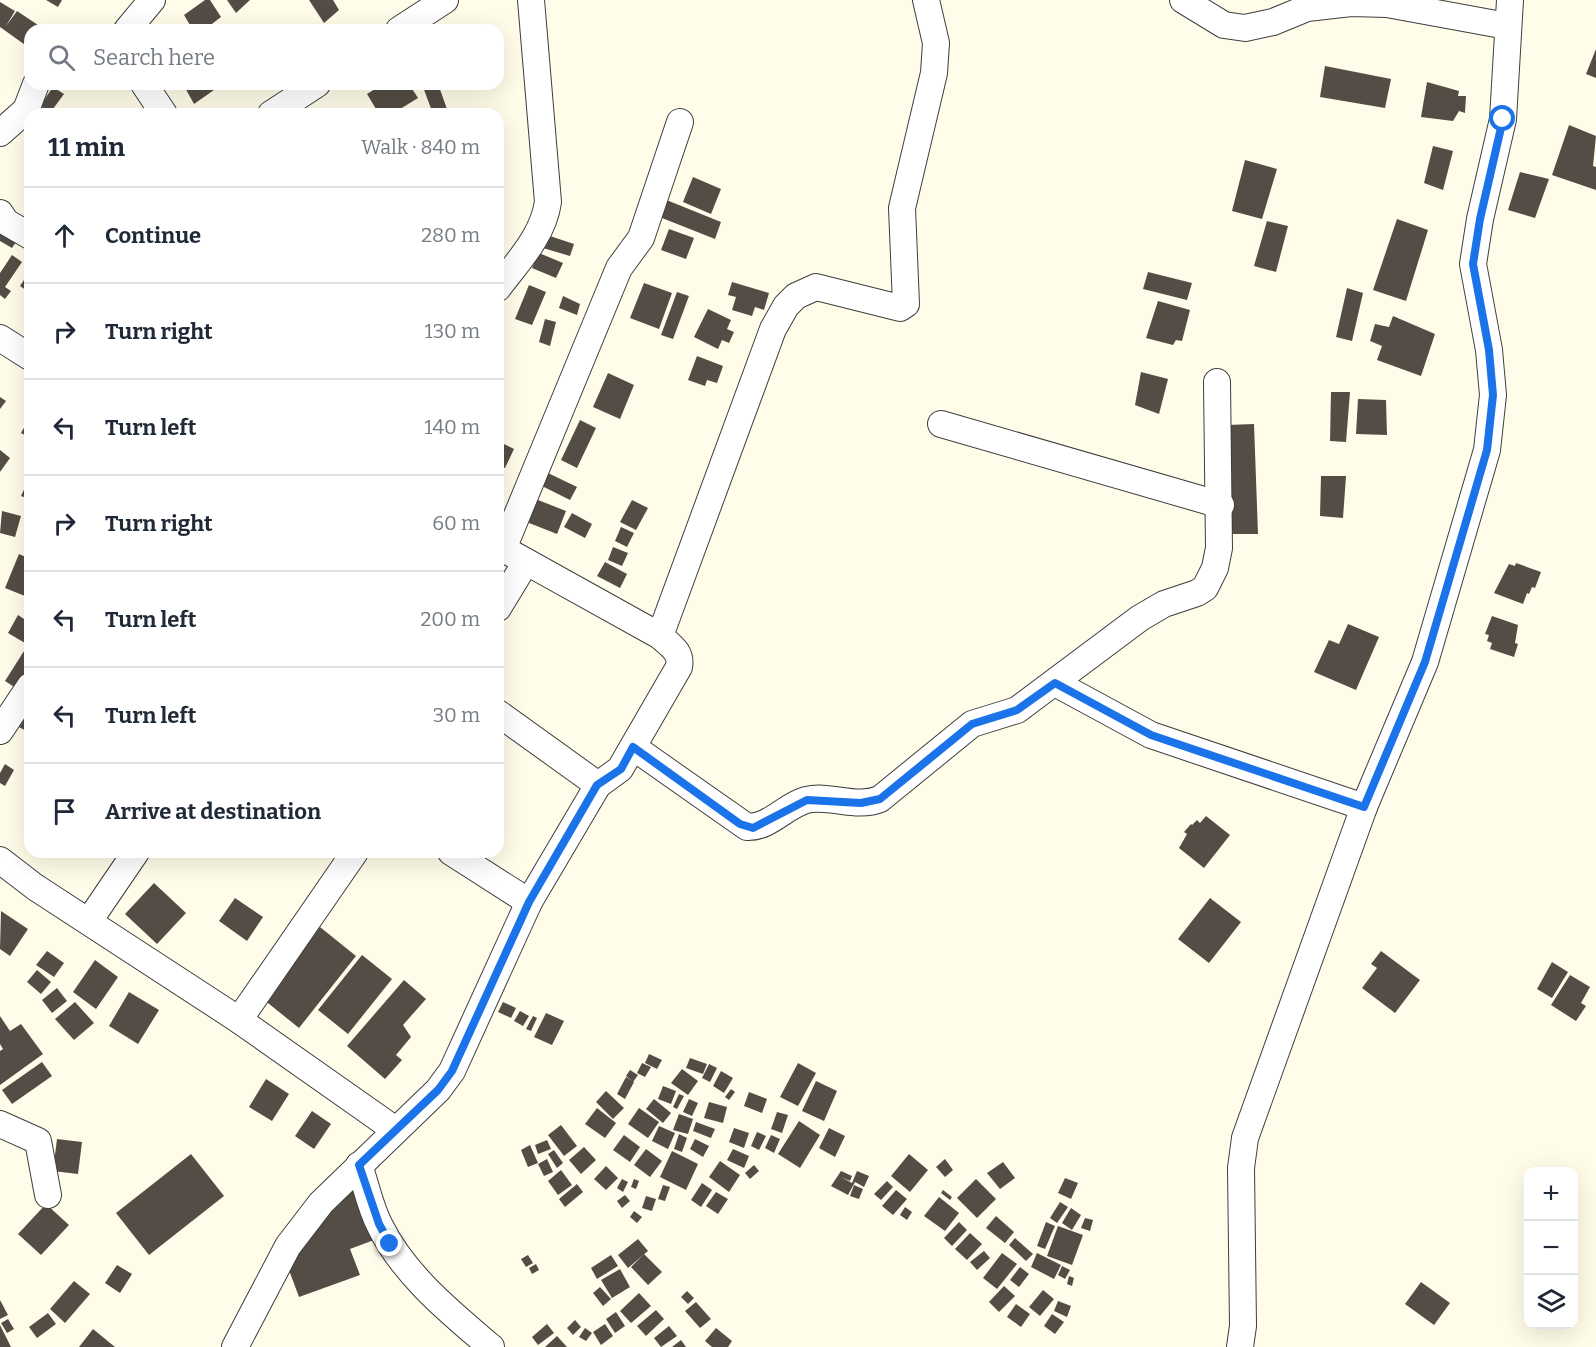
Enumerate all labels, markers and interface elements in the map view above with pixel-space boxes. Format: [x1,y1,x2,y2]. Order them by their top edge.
search box [24,24,504,90]
icon: search [45,41,78,74]
text: Search here [93,44,215,71]
route start [1489,105,1515,131]
text: 11 min [48,132,125,163]
text: Walk · 840 m [361,135,480,159]
icon: ahead [48,219,81,252]
text: Continue [105,222,201,249]
text: 280 m [421,223,480,247]
icon: right [48,315,81,348]
text: Turn right [105,318,213,345]
text: 130 m [425,319,480,343]
icon: left [48,411,81,444]
text: Turn left [105,414,197,441]
text: 140 m [424,415,480,439]
icon: right [48,507,81,540]
text: Turn right [105,510,213,537]
text: 60 m [432,511,480,535]
icon: left [48,603,81,636]
text: Turn left [105,606,197,633]
text: 200 m [420,607,480,631]
icon: left [48,699,81,732]
text: Turn left [105,702,197,729]
text: 30 m [433,703,480,727]
icon: arrive [48,795,81,828]
text: Arrive at destination [105,798,321,825]
map controls [1524,1167,1578,1329]
button: + [1524,1167,1578,1221]
button: − [1524,1221,1578,1275]
route end [376,1230,402,1256]
button: layers [1524,1275,1578,1329]

